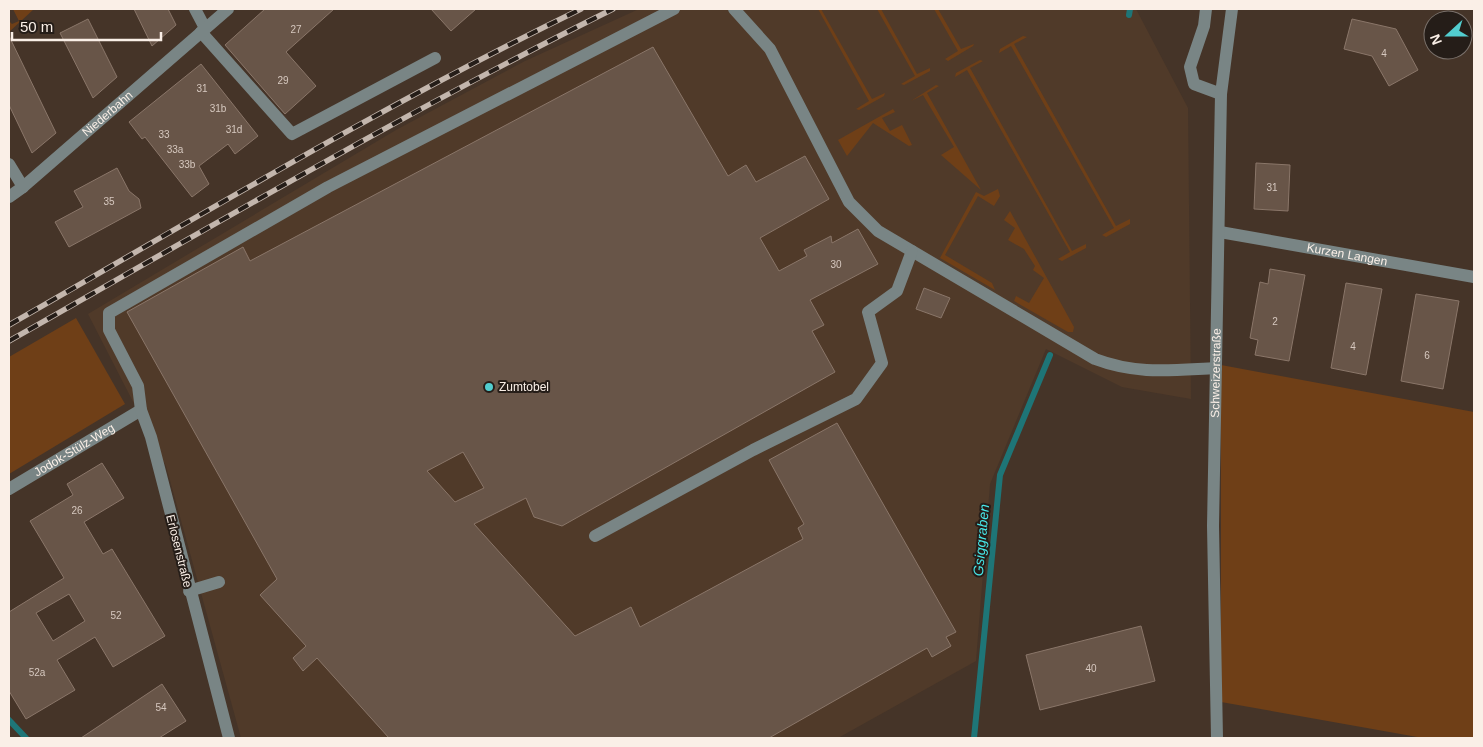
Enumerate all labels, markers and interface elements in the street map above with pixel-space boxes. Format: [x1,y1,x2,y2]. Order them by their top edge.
scale bar [12,10,161,42]
north arrow [1423,10,1473,60]
text: 50 m [20,18,53,35]
house number: 27 [290,24,302,35]
text: N [1427,32,1445,47]
house number: 4 [1381,48,1387,59]
house number: 29 [277,75,289,86]
house number: 31 [196,83,208,94]
street label: Niederbahn [79,88,135,139]
house number: 31b [210,103,227,114]
house number: 31d [226,124,242,135]
house number: 33 [158,129,170,140]
house number: 33a [167,144,184,155]
house number: 33b [179,159,196,170]
house number: 31 [1266,182,1278,193]
house number: 35 [103,196,115,207]
street label: Kurzen Langen [1306,240,1388,269]
house number: 30 [830,259,842,270]
house number: 2 [1272,316,1278,327]
street label: Schweizerstraße [1208,328,1224,418]
house number: 4 [1350,341,1356,352]
house number: 6 [1424,350,1430,361]
place label: Zumtobel [499,380,549,394]
marker: Zumtobel [483,381,495,393]
street label: Jodok-Stülz-Weg [31,421,117,479]
water label: Gsiggraben [970,503,992,577]
house number: 26 [71,505,83,516]
street label: Erlosenstraße [163,513,195,589]
house number: 52 [110,610,122,621]
house number: 40 [1085,663,1097,674]
house number: 52a [29,667,46,678]
house number: 54 [155,702,167,713]

